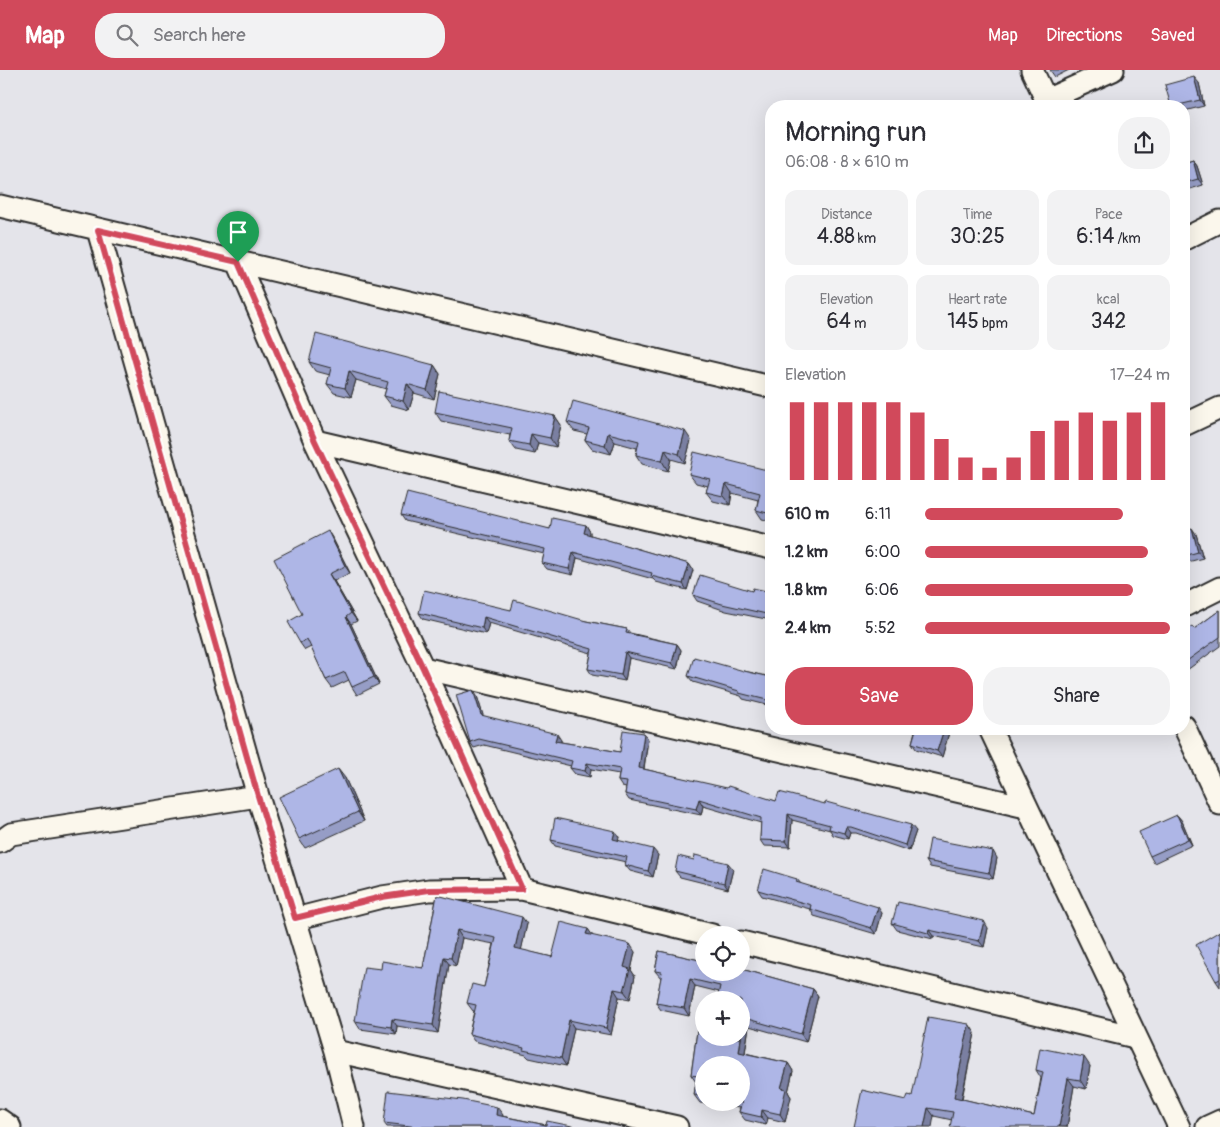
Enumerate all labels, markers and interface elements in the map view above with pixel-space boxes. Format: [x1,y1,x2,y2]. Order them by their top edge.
search box [95,13,445,58]
text: Map [25,21,65,50]
icon: search [113,21,141,49]
text: Search here [153,23,246,47]
text: Map [988,24,1018,47]
text: Directions [1046,24,1122,47]
text: Saved [1150,24,1195,47]
text: Morning run [785,115,927,150]
button: share [1118,117,1170,169]
text: 06:08 · 8 × 610 m [785,152,909,172]
text: Distance [821,206,872,223]
text: Time [963,206,992,223]
text: Pace [1095,206,1122,223]
pin [217,211,259,262]
icon: arrive [224,218,252,246]
text: 4.88 [817,223,855,250]
text: 30:25 [950,223,1005,250]
text: 6:14 [1076,223,1114,250]
text: km [855,230,876,247]
text: /km [1114,230,1141,247]
text: Elevation [820,291,873,308]
text: Heart rate [948,291,1007,308]
text: kcal [1097,291,1120,308]
text: 64 [827,308,851,335]
text: 145 [947,308,979,335]
text: 342 [1091,308,1126,335]
text: m [851,315,866,332]
text: bpm [979,315,1008,332]
text: Elevation [785,365,846,385]
text: 17–24 m [1110,365,1170,385]
text: 610 m [785,504,829,524]
text: 6:11 [865,504,891,524]
text: 1.2 km [785,542,828,562]
text: 6:00 [865,542,900,562]
text: 1.8 km [785,580,827,600]
text: 6:06 [865,580,899,600]
text: 2.4 km [785,618,831,638]
text: 5:52 [865,618,896,638]
button: Save [785,667,973,725]
button: Share [983,667,1170,725]
map controls [695,926,750,1111]
button: locate [695,926,750,981]
button: + [695,991,750,1046]
button: − [695,1056,750,1111]

